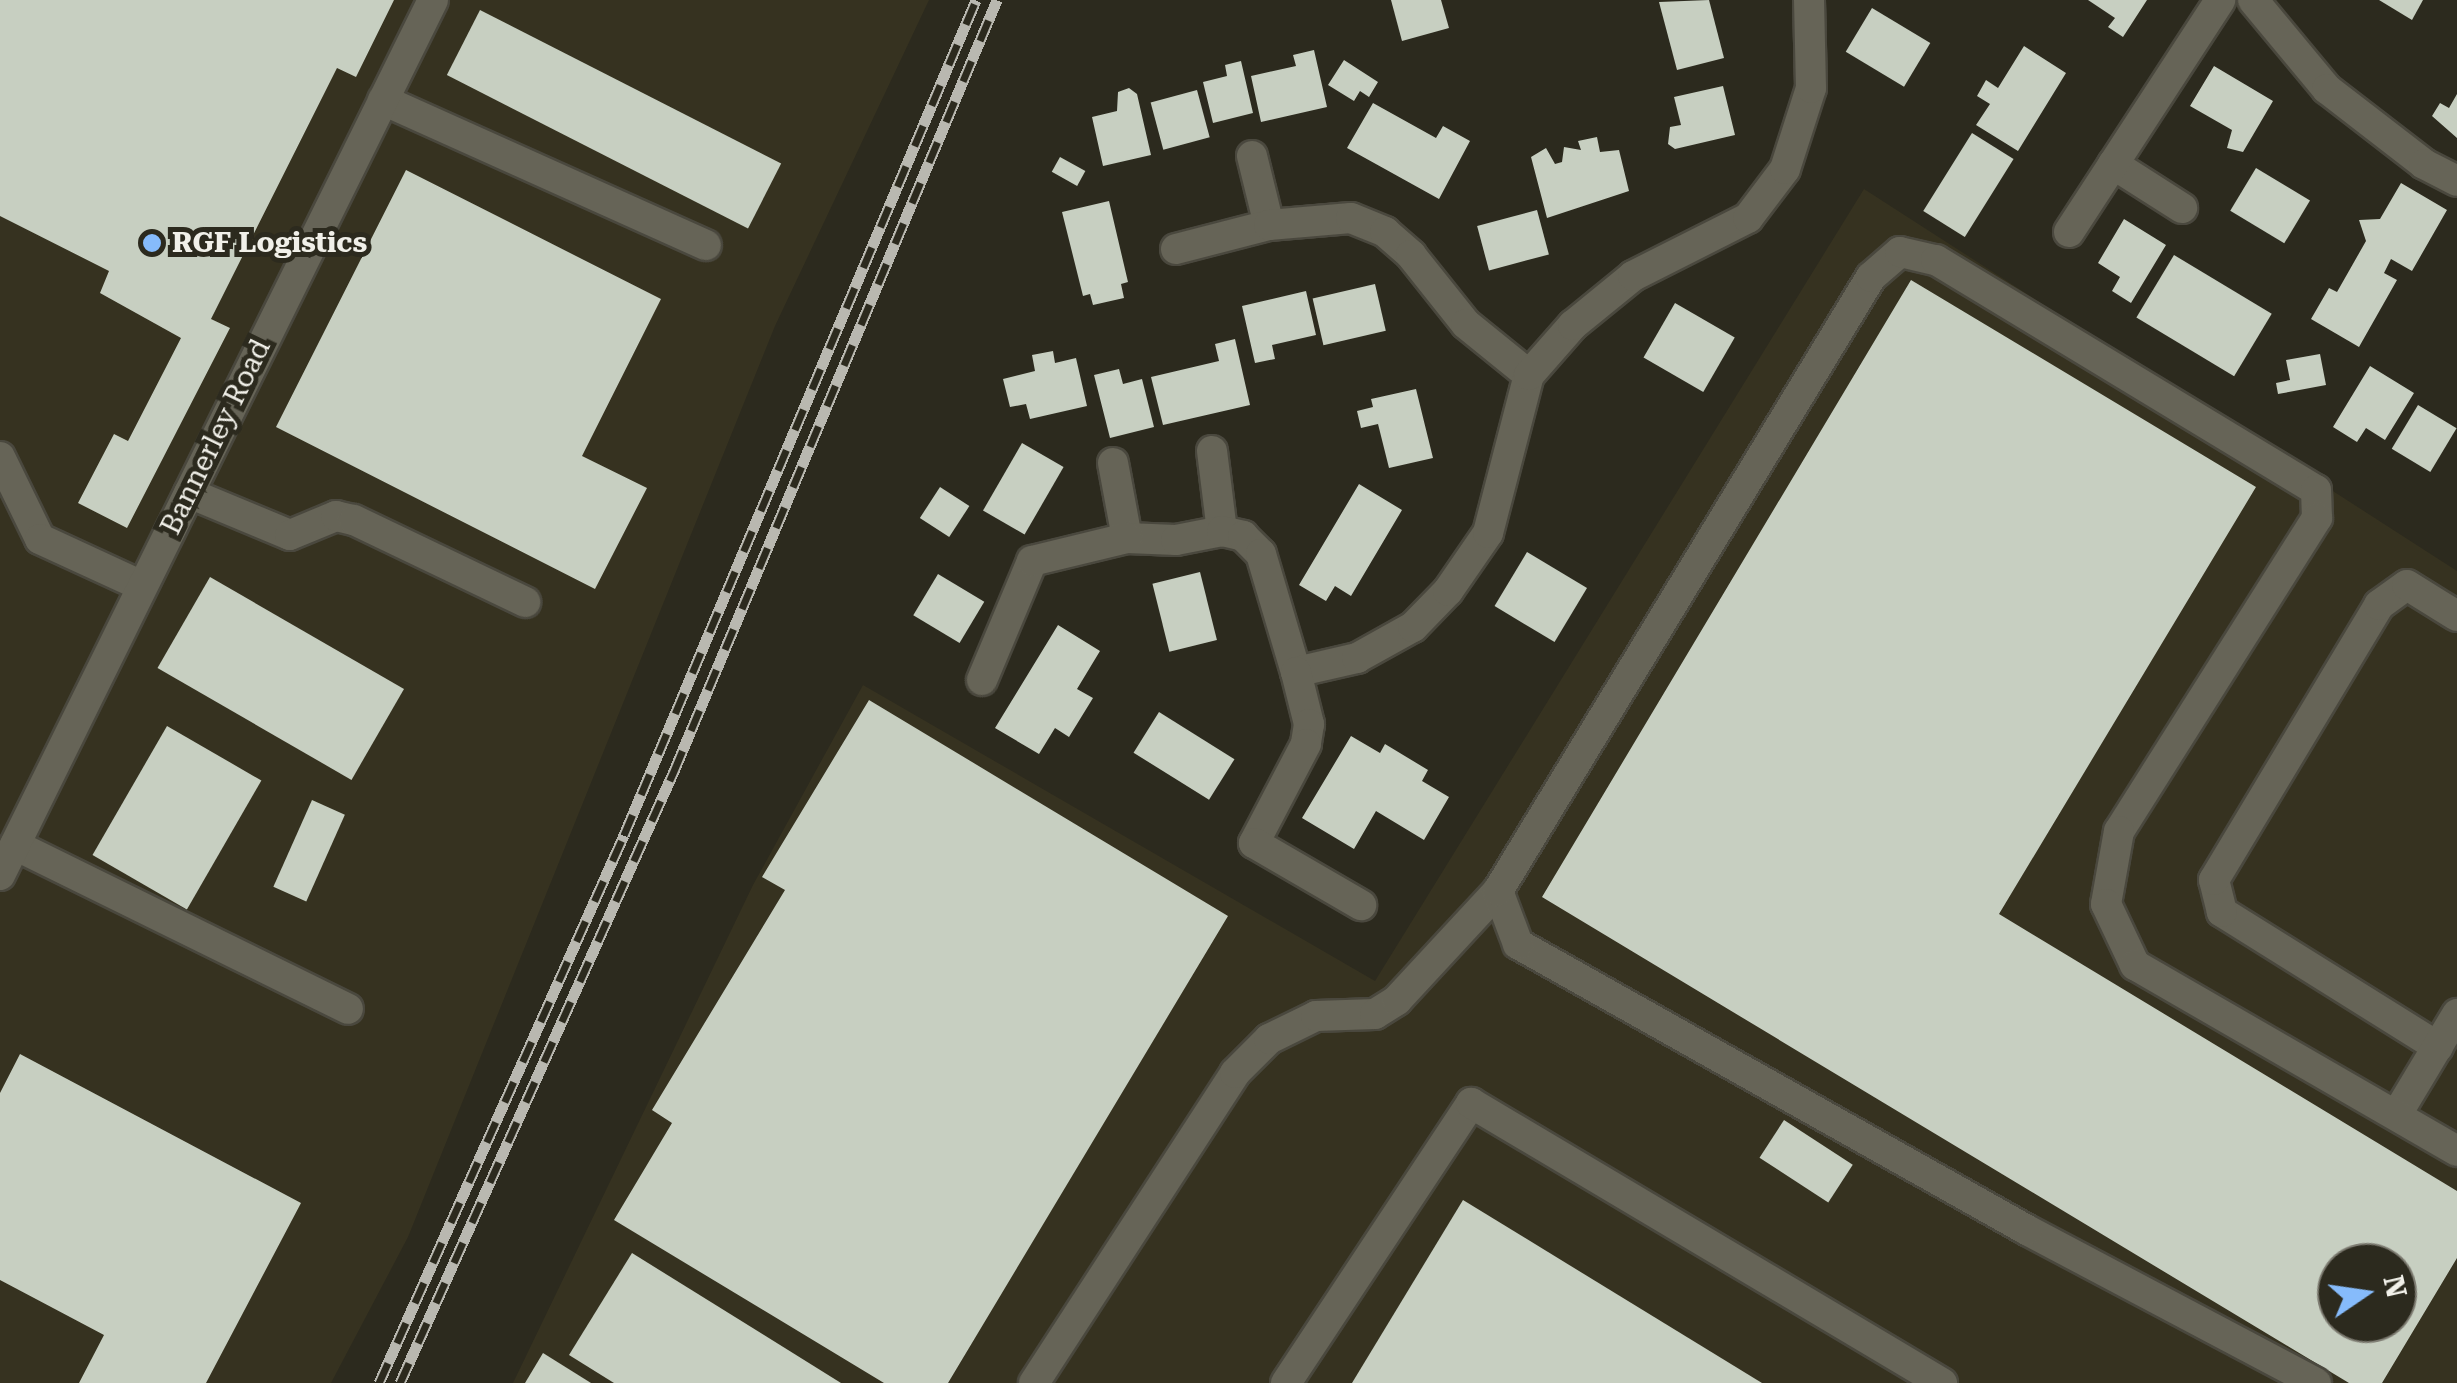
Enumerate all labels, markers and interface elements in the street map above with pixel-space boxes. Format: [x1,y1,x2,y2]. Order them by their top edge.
place label: RGF Logistics [172,226,367,260]
marker: RGF Logistics [141,232,163,254]
street label: Bannerley Road [154,334,278,540]
north arrow [2317,1243,2417,1343]
text: N [2376,1272,2413,1301]

